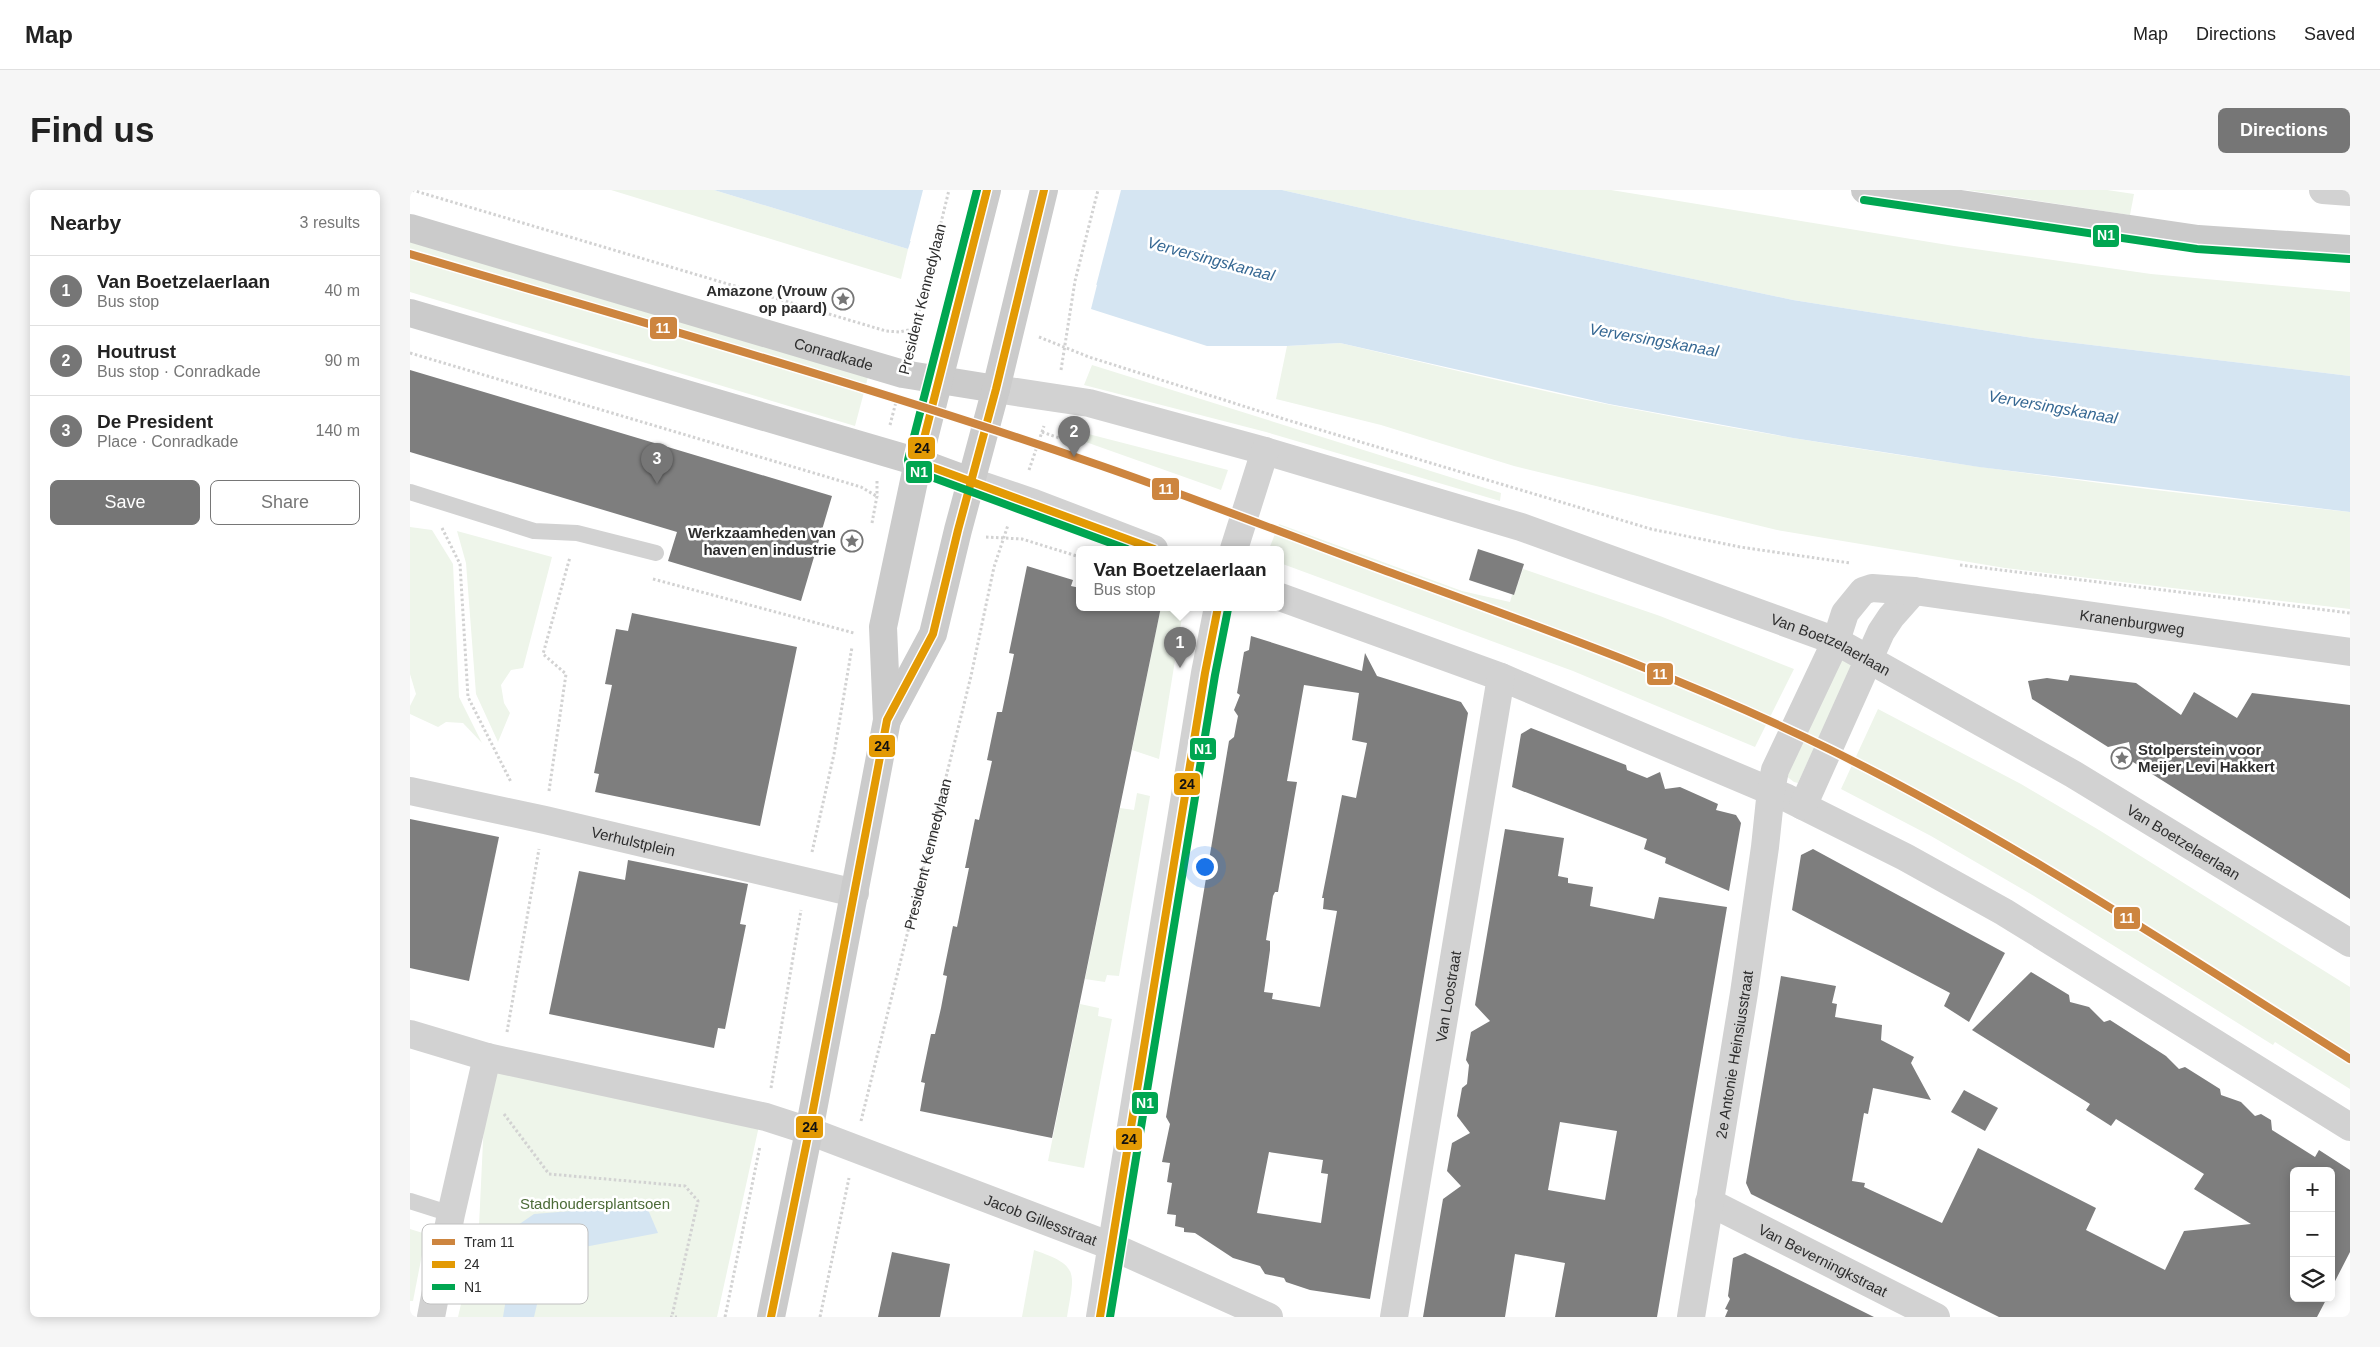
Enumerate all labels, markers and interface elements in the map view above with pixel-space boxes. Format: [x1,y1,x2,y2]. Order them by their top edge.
text: Map [25,21,73,48]
text: Map [2133,24,2168,44]
text: Directions [2196,24,2276,44]
text: Saved [2304,24,2355,44]
button: Directions [2218,108,2350,153]
text: Find us [30,110,154,149]
text: Nearby [50,211,121,234]
text: 3 results [300,214,360,231]
street label: President Kennedylaan [895,222,949,376]
line badge: N1 [2092,224,2120,248]
text: N1 [2097,227,2115,243]
water label: Verversingskanaal [1146,234,1277,284]
text: Van Boetzelaerlaan [97,271,270,292]
text: 1 [62,282,70,299]
text: 40 m [324,282,360,299]
place label: Amazone (Vrouw op paard) [706,282,827,316]
place icon: Amazone (Vrouw op paard) [831,287,855,311]
text: Bus stop [97,293,159,310]
line badge: 11 [649,316,678,340]
text: 11 [656,320,671,336]
water label: Verversingskanaal [1588,320,1720,360]
street label: Conradkade [792,334,875,373]
text: Houtrust [97,341,176,362]
text: 2 [62,352,70,369]
text: 90 m [324,352,360,369]
text: Bus stop · Conradkade [97,363,261,380]
water label: Verversingskanaal [1987,387,2119,427]
text: De President [97,411,213,432]
pin: 2 [1058,416,1090,457]
text: 3 [62,422,70,439]
text: 140 m [316,422,360,439]
text: Place · Conradkade [97,433,238,450]
line badge: 24 [907,436,936,460]
text: 24 [914,440,930,456]
pin: 3 [641,443,673,484]
line badge: N1 [905,460,933,484]
text: N1 [910,464,928,480]
line badge: 11 [1151,477,1180,501]
button: Save [50,480,200,525]
button: Share [210,480,360,525]
text: 11 [1159,481,1174,497]
place label: Werkzaamheden van haven en industrie [688,524,836,558]
place icon: Werkzaamheden van haven en industrie [840,529,864,553]
popup [1076,546,1284,611]
text: Van Boetzelaerlaan [1093,559,1267,580]
text: Bus stop [1093,581,1156,598]
street label: Kranenburgweg [2079,606,2186,637]
street label: Van Boetzelaerlaan [1769,610,1894,678]
pin: 1 [1164,627,1196,668]
line badge: 11 [1646,662,1674,686]
text: 11 [1653,666,1668,682]
line badge: 24 [868,734,896,758]
line badge: N1 [1189,737,1217,761]
text: 24 [874,738,890,754]
text: N1 [1194,741,1212,757]
place label: Stolperstein voor Meijer Levi Hakkert [2138,741,2275,775]
place icon: Stolperstein voor Meijer Levi Hakkert [2110,746,2134,770]
line badge: 24 [1173,772,1201,796]
text: 24 [1179,776,1195,792]
street label: President Kennedylaan [900,777,954,931]
street label: Van Boetzelaerlaan [2124,800,2244,883]
street label: Verhulstplein [590,823,677,859]
your location [1192,854,1218,880]
line badge: 11 [2113,906,2141,930]
text: 11 [2120,910,2135,926]
street label: Van Loostraat [1432,949,1464,1043]
street label: 2e Antonie Heinsiusstraat [1712,968,1756,1140]
line badge: N1 [1131,1091,1159,1115]
text: N1 [1136,1095,1154,1111]
line badge: 24 [795,1115,824,1139]
text: 24 [802,1119,818,1135]
line badge: 24 [1115,1127,1143,1151]
text: 24 [1121,1131,1137,1147]
map controls [2290,1167,2335,1302]
button: + [2290,1167,2335,1212]
street label: Jacob Gillesstraat [982,1190,1100,1249]
park label: Stadhoudersplantsoen [520,1195,670,1212]
button: − [2290,1212,2335,1257]
street label: Van Beverningkstraat [1756,1220,1891,1300]
legend [422,1224,588,1304]
text: Tram 11 [464,1234,515,1250]
text: 24 [464,1256,480,1272]
button: layers [2290,1257,2335,1302]
text: N1 [464,1279,482,1295]

